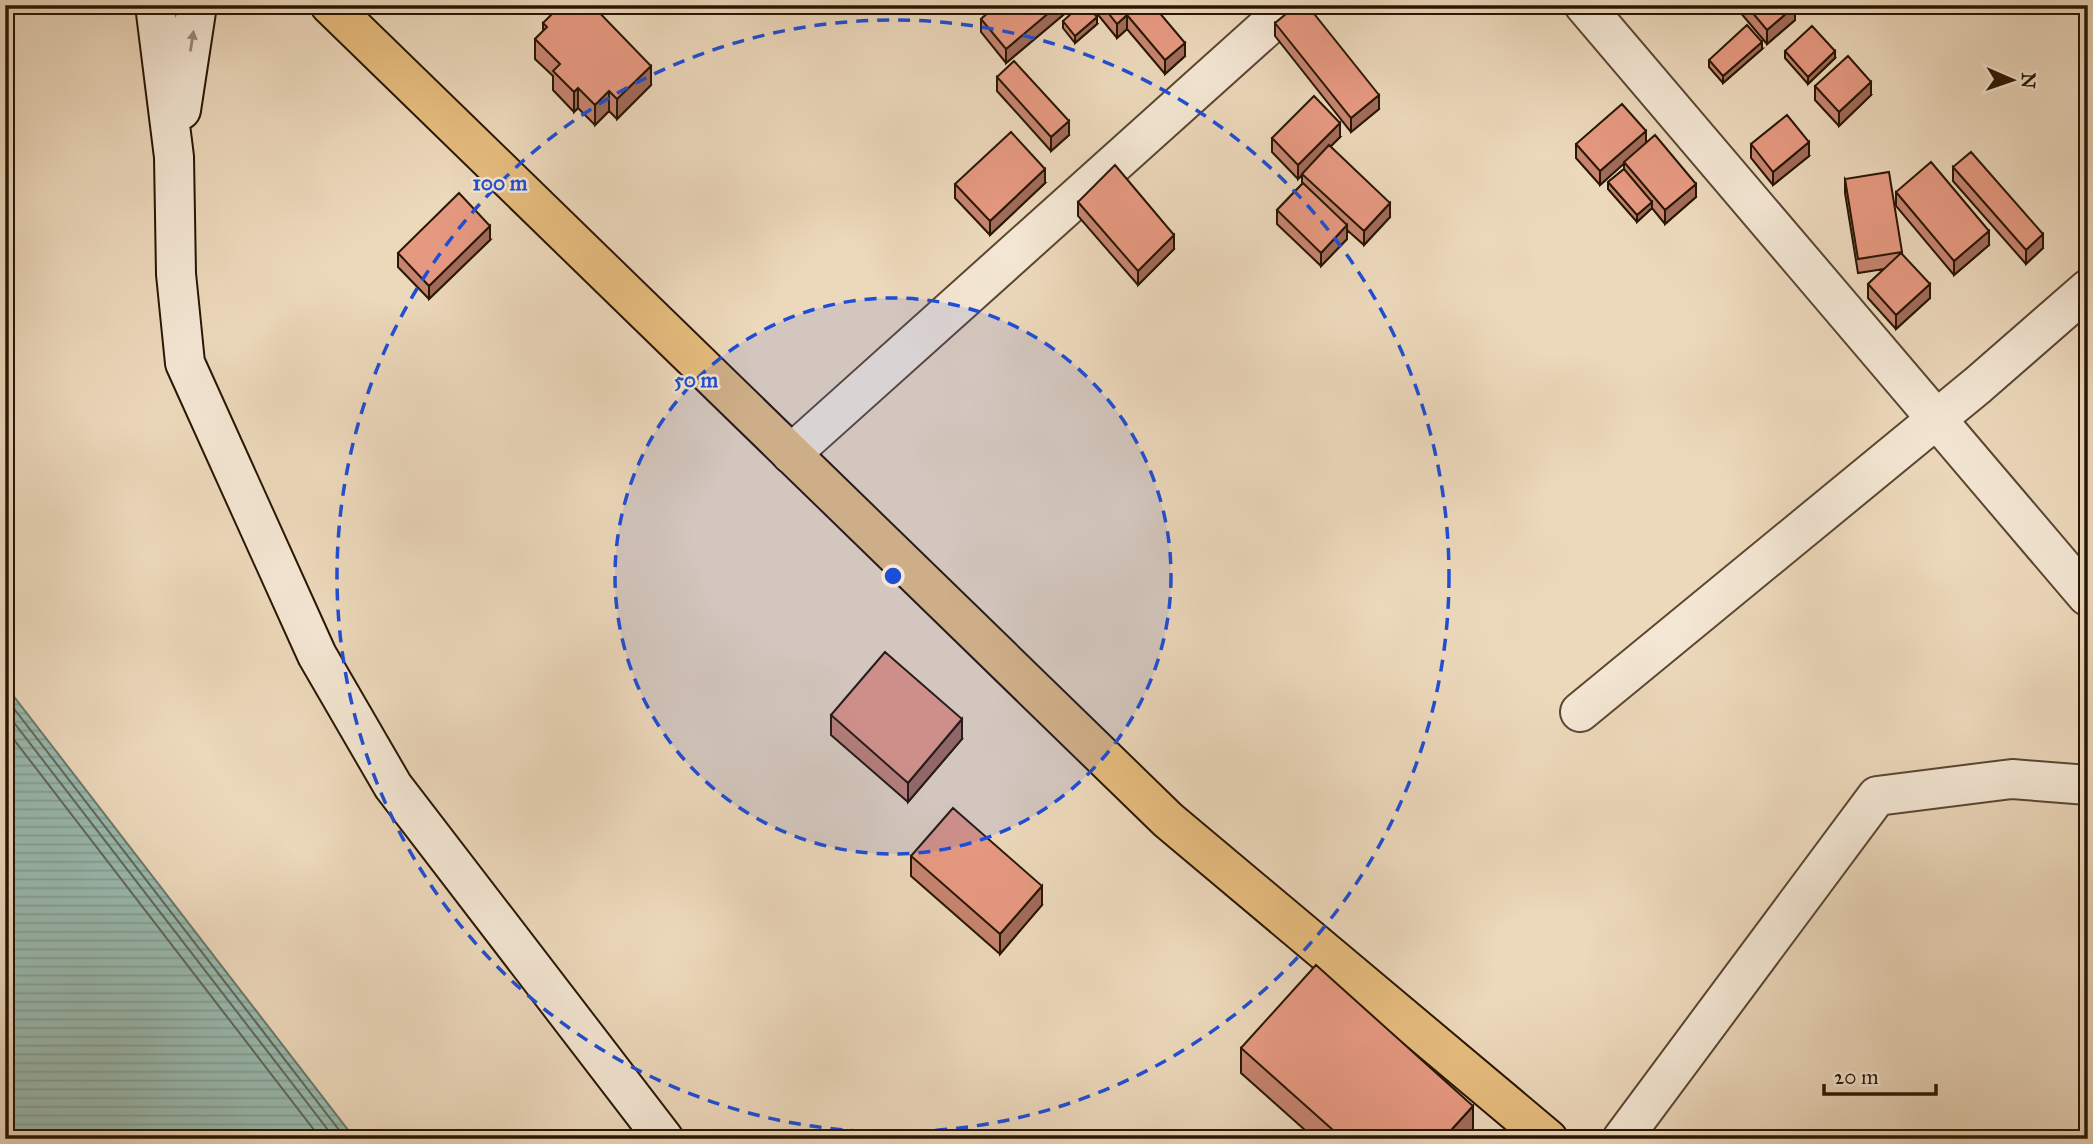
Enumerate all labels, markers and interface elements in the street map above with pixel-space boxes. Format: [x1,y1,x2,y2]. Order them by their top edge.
one-way arrow [186,30,197,52]
north arrow [1978,46,2048,116]
text: N [2017,72,2040,89]
text: 100 m [473,170,528,196]
text: 50 m [674,367,718,393]
centre of rings [881,564,905,588]
scale bar [1824,1053,1936,1097]
text: 20 m [1834,1064,1879,1090]

